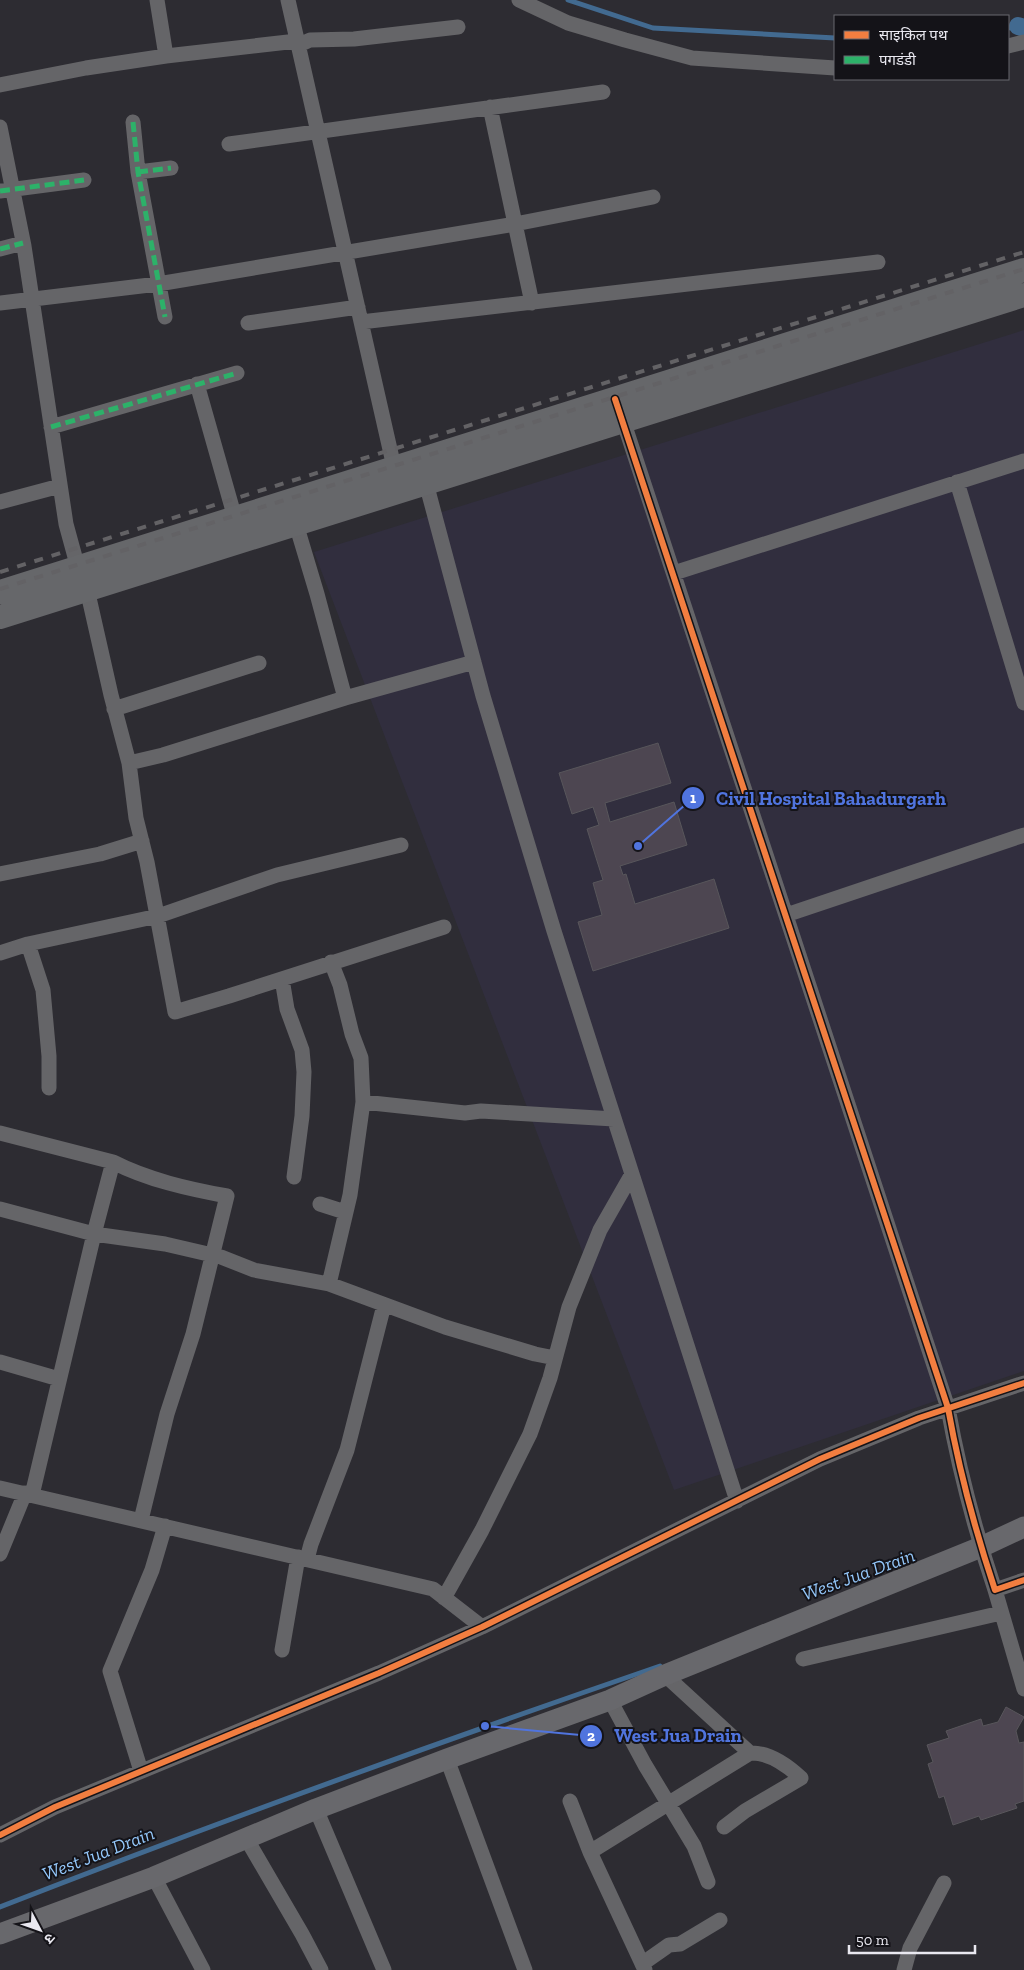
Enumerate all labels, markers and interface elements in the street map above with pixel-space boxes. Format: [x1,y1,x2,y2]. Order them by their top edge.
legend [834,15,1009,80]
text: साइकिल पथ [879,26,948,44]
text: पगडंडी [879,51,917,69]
callout: Civil Hospital Bahadurgarh [681,781,956,815]
text: Civil Hospital Bahadurgarh [716,787,946,810]
text: 1 [690,789,696,807]
water label: West Jua Drain [798,1543,918,1606]
callout: West Jua Drain [579,1719,752,1753]
text: West Jua Drain [614,1724,743,1747]
text: 2 [587,1727,595,1745]
water label: West Jua Drain [39,1821,158,1885]
north arrow [15,1905,65,1955]
scale bar [849,1922,975,1954]
text: उ [40,1930,59,1947]
text: 50 m [856,1931,889,1949]

